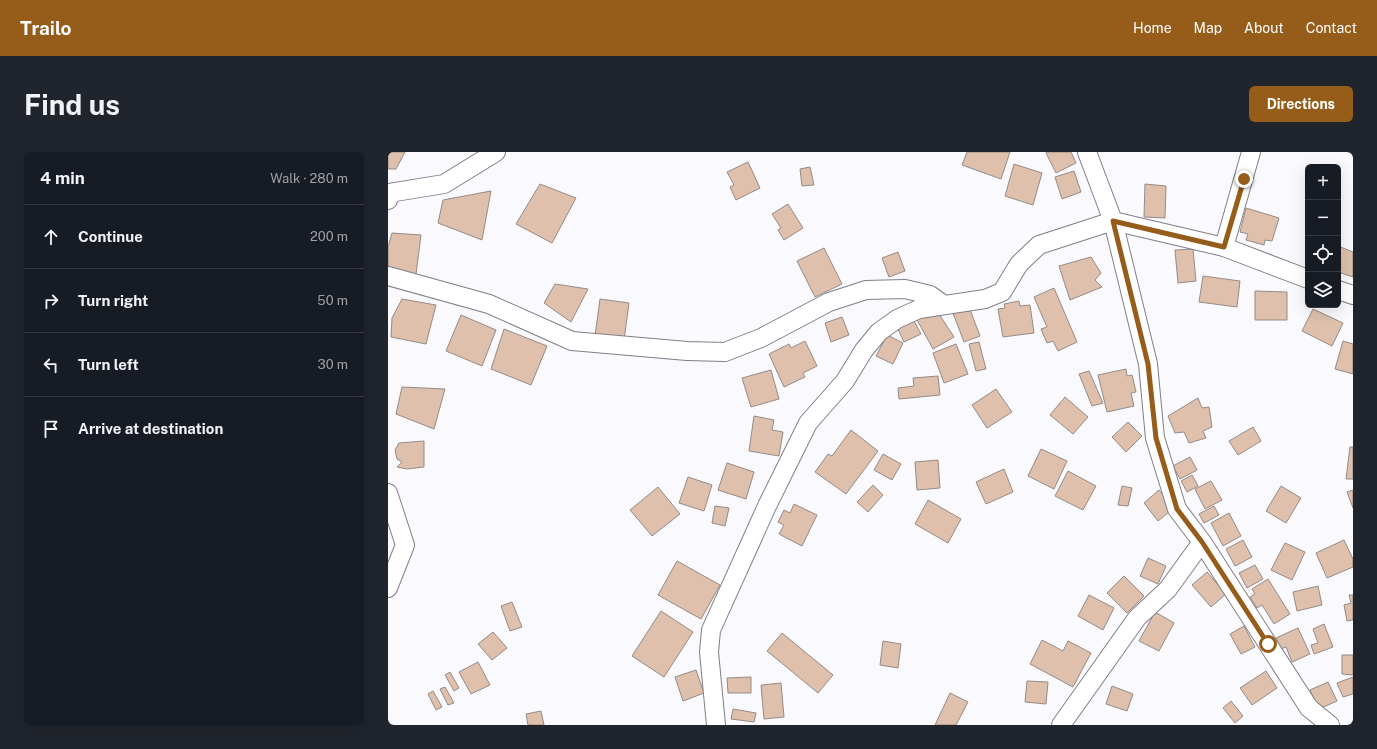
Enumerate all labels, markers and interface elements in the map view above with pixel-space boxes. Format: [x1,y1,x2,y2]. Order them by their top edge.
text: Trailo [20,17,72,39]
text: Home [1133,20,1172,36]
text: Map [1194,20,1222,36]
text: About [1244,20,1284,36]
text: Contact [1306,20,1357,36]
button: Directions [1249,86,1353,122]
text: Find us [24,88,120,121]
map controls [1305,164,1341,308]
button: + [1305,164,1341,200]
text: 4 min [40,168,85,188]
route end [1235,170,1253,188]
text: Walk · 280 m [270,171,348,186]
button: − [1305,200,1341,236]
icon: ahead [40,226,62,248]
text: Continue [78,228,143,245]
text: 200 m [310,229,348,244]
button: locate [1305,236,1341,272]
button: layers [1305,272,1341,308]
icon: right [40,290,62,312]
text: Turn right [78,292,148,309]
text: 50 m [317,293,348,308]
icon: left [40,354,62,376]
text: Turn left [78,356,139,373]
text: 30 m [318,357,348,372]
icon: arrive [40,418,62,440]
text: Arrive at destination [78,420,223,437]
route start [1259,635,1277,653]

